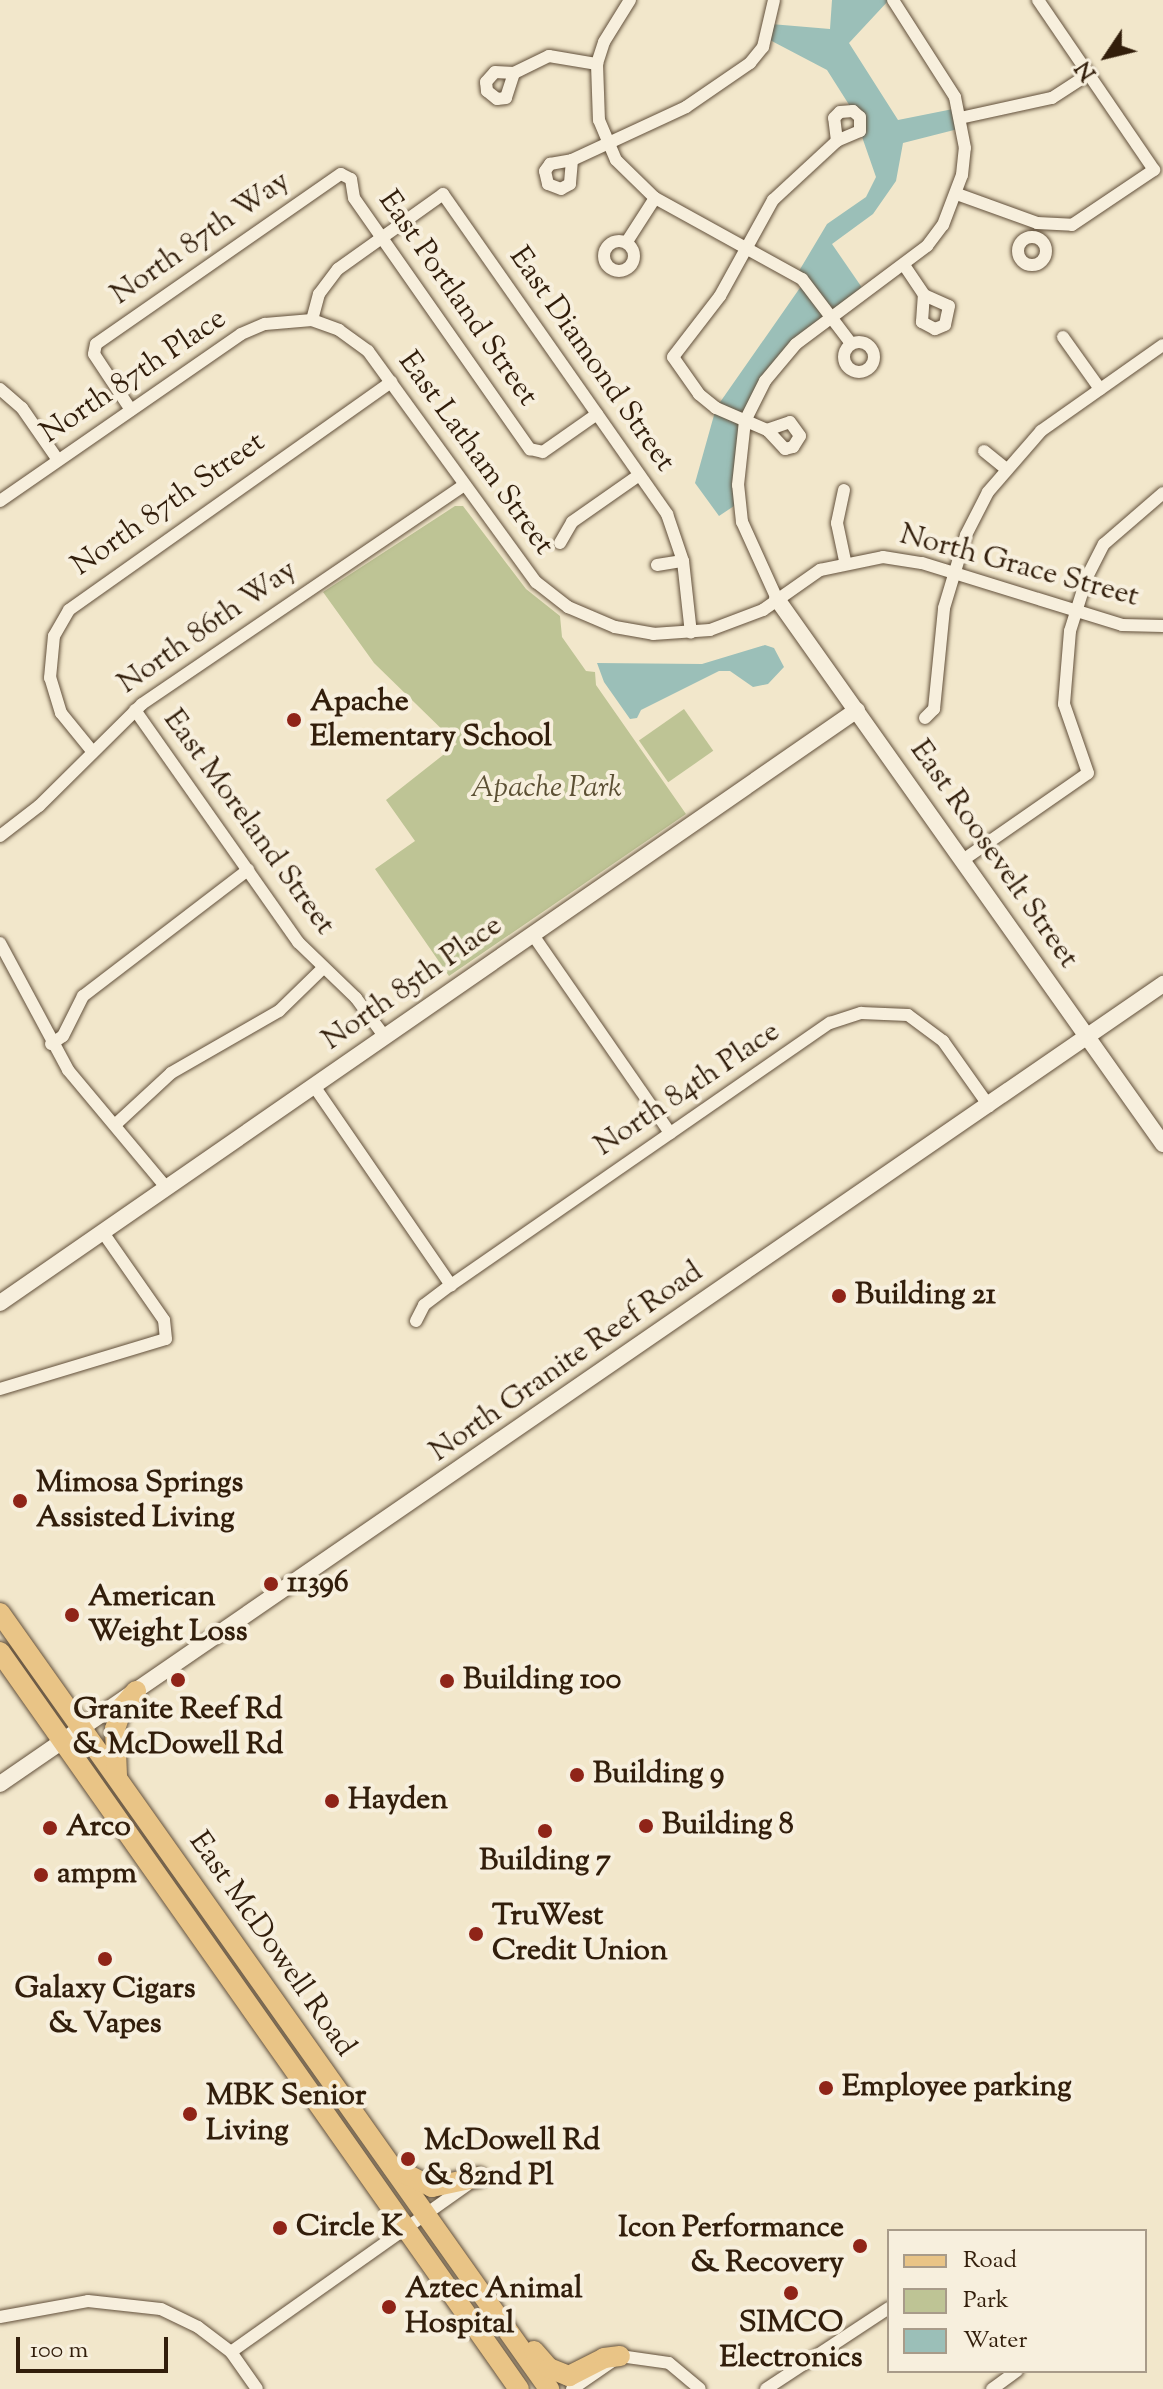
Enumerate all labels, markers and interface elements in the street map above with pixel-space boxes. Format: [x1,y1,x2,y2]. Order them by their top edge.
north arrow [1067,16,1147,96]
text: N [1069,53,1105,86]
street label: North 87th Way [105,164,297,314]
street label: East Portland Street [369,184,545,414]
street label: East Diamond Street [500,241,682,479]
street label: North 87th Place [34,302,234,452]
street label: East Latham Street [389,345,561,563]
street label: North 87th Street [66,425,272,585]
street label: North Grace Street [896,518,1142,616]
street label: North 86th Way [112,553,304,703]
place label: Apache Elementary School [310,685,552,756]
street label: East Moreland Street [154,703,342,943]
marker: Apache Elementary School [285,711,303,729]
street label: East Roosevelt Street [901,734,1085,976]
park label: Apache Park [470,771,622,807]
street label: North 85th Place [316,909,510,1059]
street label: North 84th Place [589,1015,787,1165]
street label: North Granite Reef Road [424,1255,710,1471]
place label: Building 21 [855,1278,996,1314]
marker: Building 21 [830,1287,848,1305]
place label: Mimosa Springs Assisted Living [36,1466,243,1536]
marker: Mimosa Springs Assisted Living [11,1492,29,1510]
place label: 11396 [287,1566,349,1602]
marker: 11396 [262,1575,280,1593]
place label: American Weight Loss [88,1580,247,1650]
marker: American Weight Loss [63,1606,81,1624]
place label: Building 100 [463,1663,621,1699]
marker: Granite Reef Rd & McDowell Rd [169,1671,187,1689]
marker: Building 100 [438,1672,456,1690]
place label: Granite Reef Rd & McDowell Rd [73,1693,283,1764]
place label: Building 9 [593,1757,724,1793]
marker: Building 9 [568,1766,586,1784]
place label: Hayden [348,1783,448,1819]
marker: Hayden [323,1792,341,1810]
place label: Building 8 [662,1808,794,1844]
place label: Arco [66,1810,131,1846]
marker: Building 8 [637,1817,655,1835]
marker: Arco [41,1819,59,1837]
marker: Building 7 [536,1822,554,1840]
street label: East McDowell Road [180,1826,362,2064]
place label: Building 7 [479,1844,611,1880]
place label: ampm [57,1857,137,1893]
marker: ampm [32,1866,50,1884]
place label: TruWest Credit Union [492,1899,668,1970]
marker: TruWest Credit Union [467,1925,485,1943]
marker: Galaxy Cigars & Vapes [96,1950,114,1968]
place label: Galaxy Cigars & Vapes [15,1972,195,2042]
place label: Employee parking [842,2070,1072,2106]
place label: MBK Senior Living [206,2079,366,2150]
marker: Employee parking [817,2079,835,2097]
marker: MBK Senior Living [181,2105,199,2123]
place label: McDowell Rd & 82nd Pl [424,2124,600,2194]
marker: McDowell Rd & 82nd Pl [399,2150,417,2168]
place label: Circle K [296,2210,403,2246]
place label: Icon Performance & Recovery [618,2211,844,2282]
marker: Circle K [271,2219,289,2237]
legend [887,2229,1147,2373]
marker: Icon Performance & Recovery [851,2237,869,2255]
text: Road [963,2244,1017,2278]
place label: Aztec Animal Hospital [405,2272,583,2342]
marker: SIMCO Electronics [782,2284,800,2302]
text: Park [963,2284,1009,2318]
marker: Aztec Animal Hospital [380,2298,398,2316]
place label: SIMCO Electronics [720,2306,862,2376]
scale bar [20,2321,172,2371]
text: Water [963,2324,1027,2358]
text: 100 m [30,2334,88,2368]

